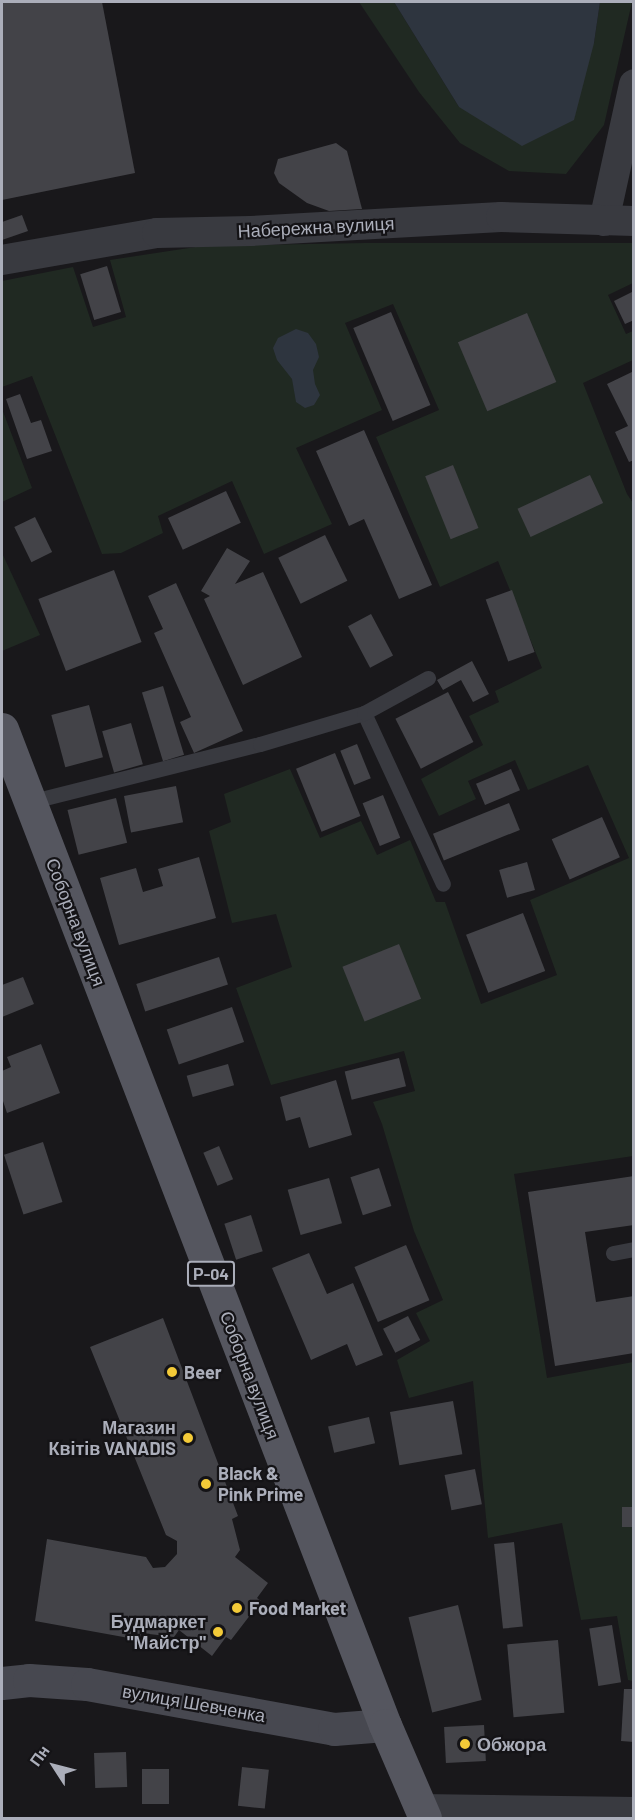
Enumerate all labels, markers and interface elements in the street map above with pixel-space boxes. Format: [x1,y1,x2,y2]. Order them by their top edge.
street label: Набережна вулиця [237,212,395,242]
street label: Соборна вулиця [42,855,110,989]
road number: Р-04 [186,1261,236,1287]
street label: Соборна вулиця [216,1308,284,1442]
place label: Beer [184,1361,222,1383]
marker: Beer [165,1365,179,1379]
place label: Магазин Квітів VANADIS [48,1417,176,1460]
marker: Магазин Квітів VANADIS [181,1431,195,1445]
place label: Black & Pink Prime [218,1463,303,1506]
marker: Black & Pink Prime [199,1477,213,1491]
place label: Food Market [249,1597,346,1619]
marker: Food Market [230,1601,244,1615]
place label: Будмаркет "Майстр" [111,1611,206,1654]
marker: Будмаркет "Майстр" [211,1625,225,1639]
street label: вулиця Шевченка [121,1680,267,1726]
place label: Обжора [477,1733,546,1755]
north arrow [24,1736,84,1796]
marker: Обжора [458,1737,472,1751]
text: Пн [25,1741,53,1769]

